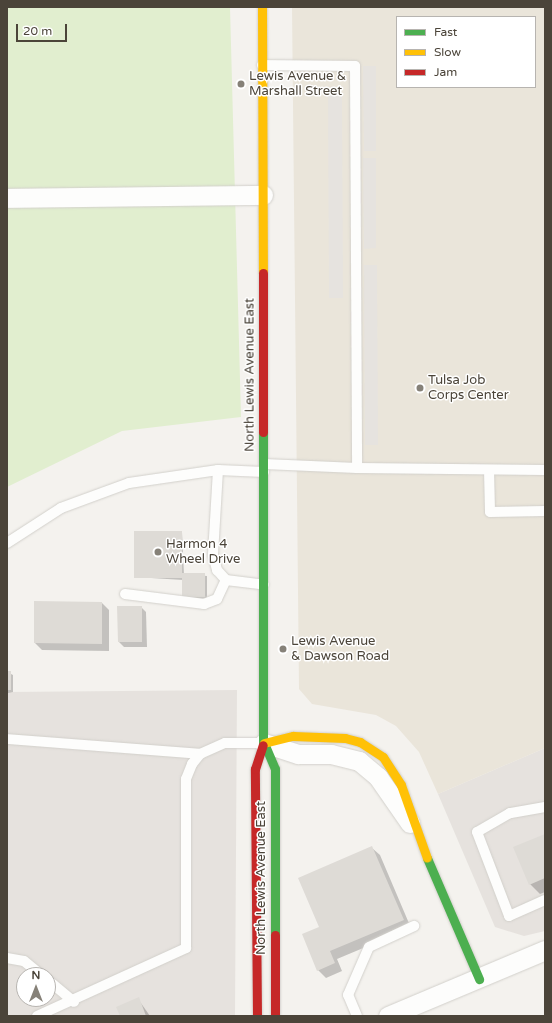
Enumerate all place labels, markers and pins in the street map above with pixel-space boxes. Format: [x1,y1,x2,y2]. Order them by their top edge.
place label: Lewis Avenue & Marshall Street [249,69,346,100]
marker: Lewis Avenue & Marshall Street [236,79,246,89]
place label: Tulsa Job Corps Center [428,373,509,404]
marker: Tulsa Job Corps Center [415,383,425,393]
place label: Harmon 4 Wheel Drive [166,537,240,568]
marker: Harmon 4 Wheel Drive [153,547,163,557]
place label: Lewis Avenue & Dawson Road [291,634,389,665]
marker: Lewis Avenue & Dawson Road [278,644,288,654]

